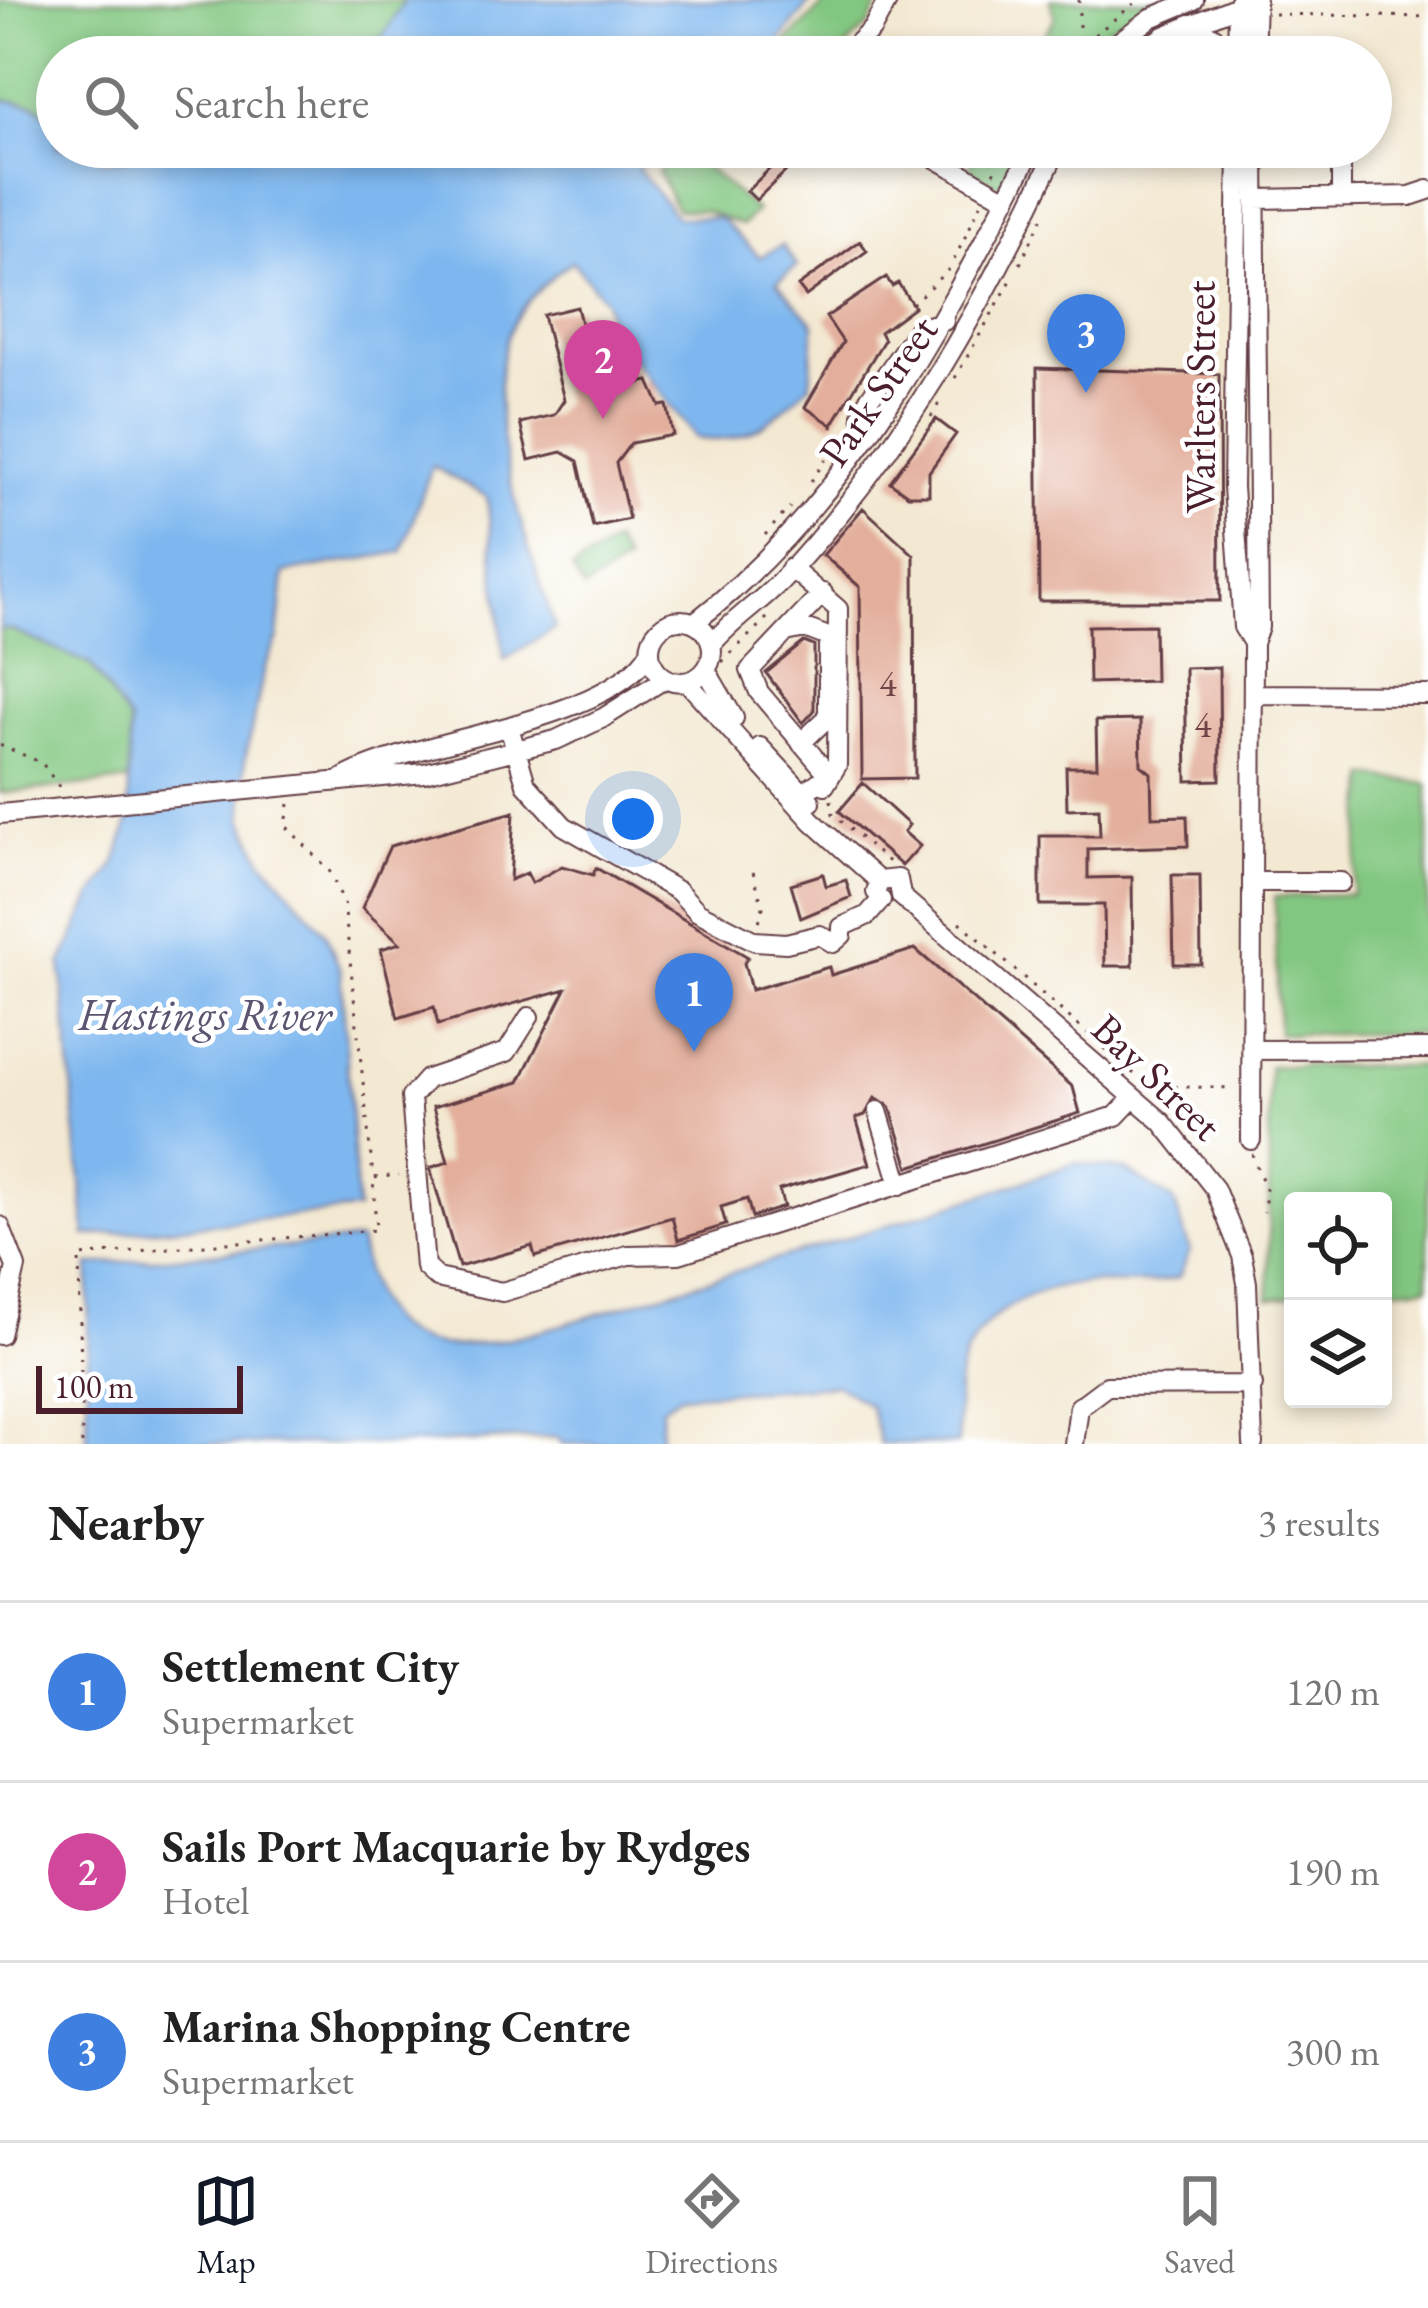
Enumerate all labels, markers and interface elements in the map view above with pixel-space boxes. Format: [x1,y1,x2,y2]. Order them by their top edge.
search box [36,36,1392,168]
icon: search [78,69,144,135]
text: Search here [174,73,369,131]
street label: Warlters Street [1173,281,1228,513]
pin: 3 [1047,294,1125,393]
street label: Park Street [806,305,950,477]
pin: 2 [564,320,642,419]
house number: 4 [879,660,897,707]
house number: 4 [1194,701,1212,748]
your location [603,789,663,849]
pin: 1 [655,953,733,1052]
water label: Hastings River [78,985,333,1043]
street label: Bay Street [1080,1002,1234,1152]
map controls [1284,1192,1392,1408]
button: locate [1284,1192,1392,1300]
button: layers [1284,1300,1392,1408]
scale bar [36,1360,243,1413]
text: 100 m [54,1365,134,1408]
text: Nearby [48,1489,204,1555]
text: 3 results [1258,1497,1380,1548]
text: Settlement City [162,1637,459,1695]
text: 1 [77,1666,97,1717]
text: 120 m [1286,1666,1380,1717]
text: Supermarket [162,1695,354,1746]
text: Sails Port Macquarie by Rydges [162,1817,751,1875]
text: 2 [77,1846,97,1897]
text: 190 m [1286,1846,1380,1897]
text: Hotel [162,1875,250,1926]
text: Marina Shopping Centre [162,1997,630,2055]
text: 3 [77,2026,97,2077]
text: 300 m [1286,2026,1380,2077]
text: Supermarket [162,2055,354,2106]
tab: Map [193,2168,259,2283]
tab: Directions [645,2168,778,2283]
tab: Saved [1164,2168,1235,2283]

